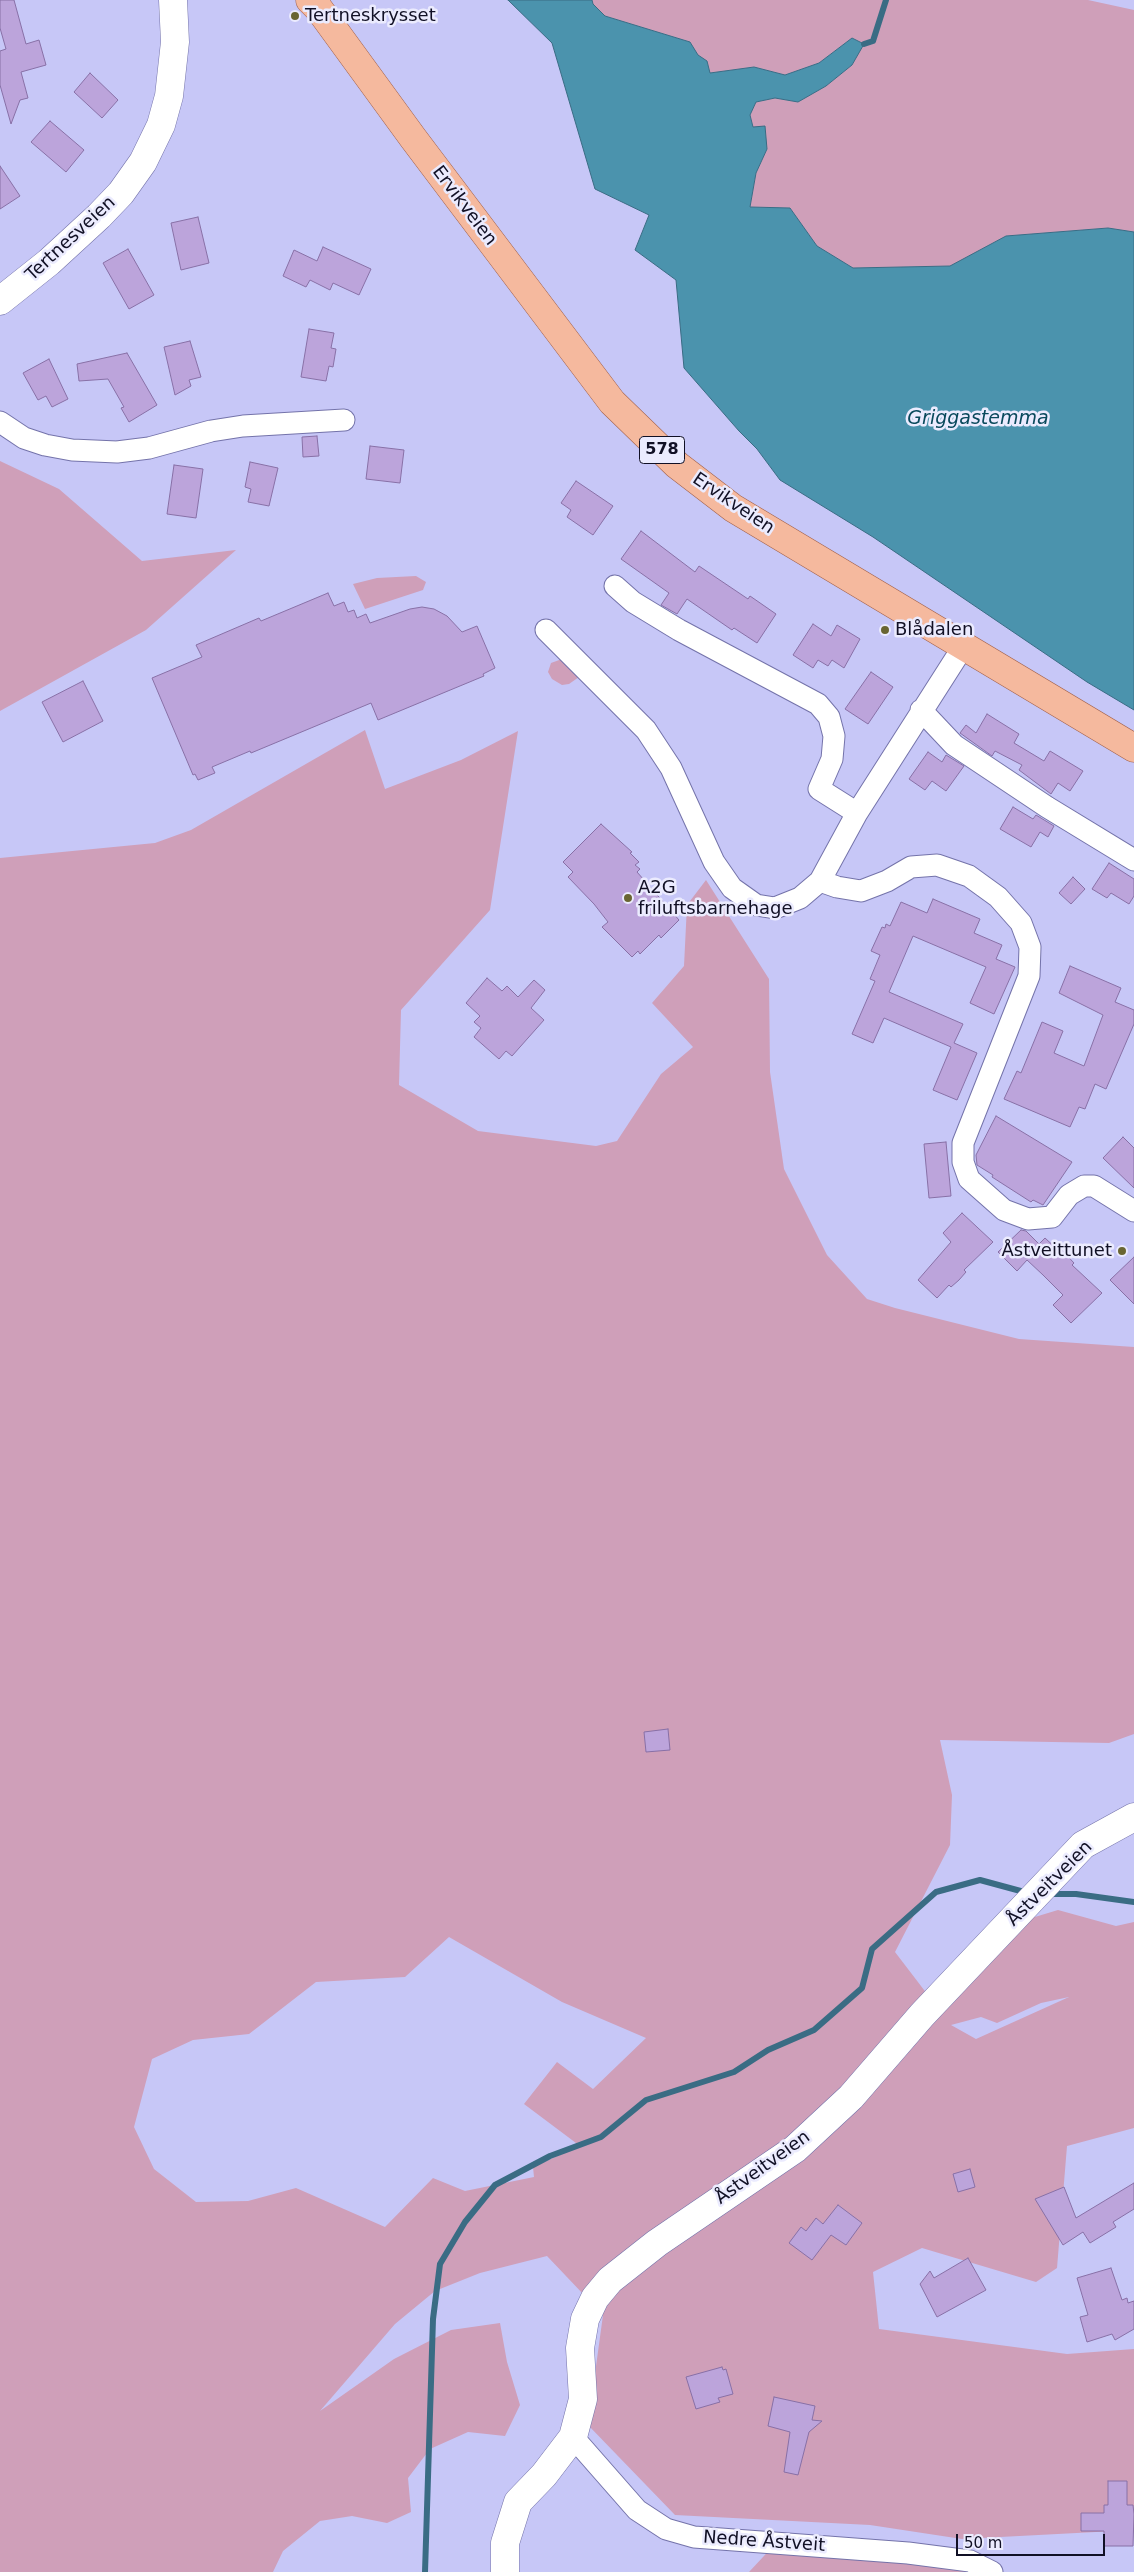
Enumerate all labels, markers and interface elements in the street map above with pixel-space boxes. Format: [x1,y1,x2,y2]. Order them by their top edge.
place label: Tertneskrysset [305,5,436,27]
marker: Tertneskrysset [289,10,301,22]
street label: Ervikveien [427,162,501,250]
street label: Tertnesveien [22,192,120,286]
water label: Griggastemma [907,408,1049,430]
road number: 578 [640,436,684,464]
street label: Ervikveien [688,469,778,539]
place label: Blådalen [895,619,973,641]
marker: Blådalen [879,624,891,636]
place label: A2G friluftsbarnehage [638,877,793,920]
marker: A2G friluftsbarnehage [622,892,634,904]
place label: Åstveittunet [1001,1240,1112,1262]
marker: Åstveittunet [1116,1245,1128,1257]
street label: Åstveitveien [1003,1837,1097,1931]
street label: Åstveitveien [711,2126,815,2210]
scale bar [959,2524,1108,2556]
street label: Nedre Åstveit [702,2527,826,2557]
text: 50 m [964,2534,1002,2552]

